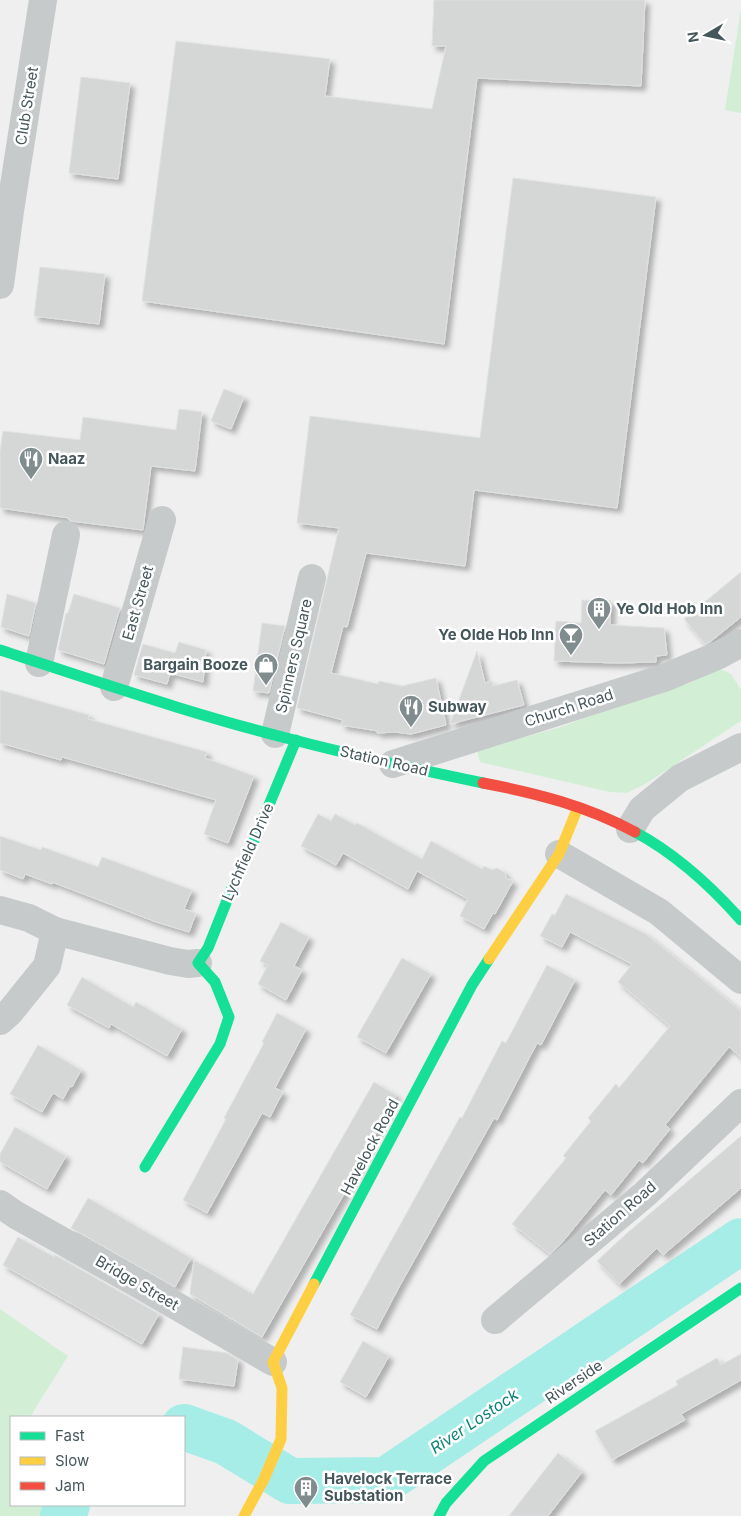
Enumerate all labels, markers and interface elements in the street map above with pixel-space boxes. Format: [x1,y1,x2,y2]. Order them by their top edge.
north arrow [681,10,731,60]
text: N [683,31,702,44]
street label: Club Street [11,65,42,147]
restaurant icon: Naaz [18,446,44,480]
place label: Naaz [48,449,85,468]
street label: East Street [118,563,157,642]
building icon: Ye Old Hob Inn [586,596,612,630]
street label: Spinners Square [271,597,316,715]
place label: Ye Old Hob Inn [616,599,723,618]
bar icon: Ye Olde Hob Inn [558,622,584,656]
place label: Ye Olde Hob Inn [438,625,554,644]
shop icon: Bargain Booze [253,652,279,686]
place label: Bargain Booze [143,655,248,674]
street label: Church Road [522,684,616,731]
restaurant icon: Subway [398,694,424,728]
place label: Subway [428,697,487,716]
street label: Station Road [338,741,430,780]
street label: Lychfield Drive [217,800,278,904]
street label: Havelock Road [336,1095,403,1198]
street label: Station Road [580,1177,660,1250]
street label: Bridge Street [92,1251,182,1314]
street label: Riverside [541,1355,606,1408]
water label: River Lostock [426,1384,522,1458]
legend [10,1416,185,1506]
text: Fast [55,1426,85,1445]
text: Slow [55,1451,89,1470]
place label: Havelock Terrace Substation [324,1469,452,1505]
building icon: Havelock Terrace Substation [293,1475,319,1509]
text: Jam [55,1476,85,1495]

